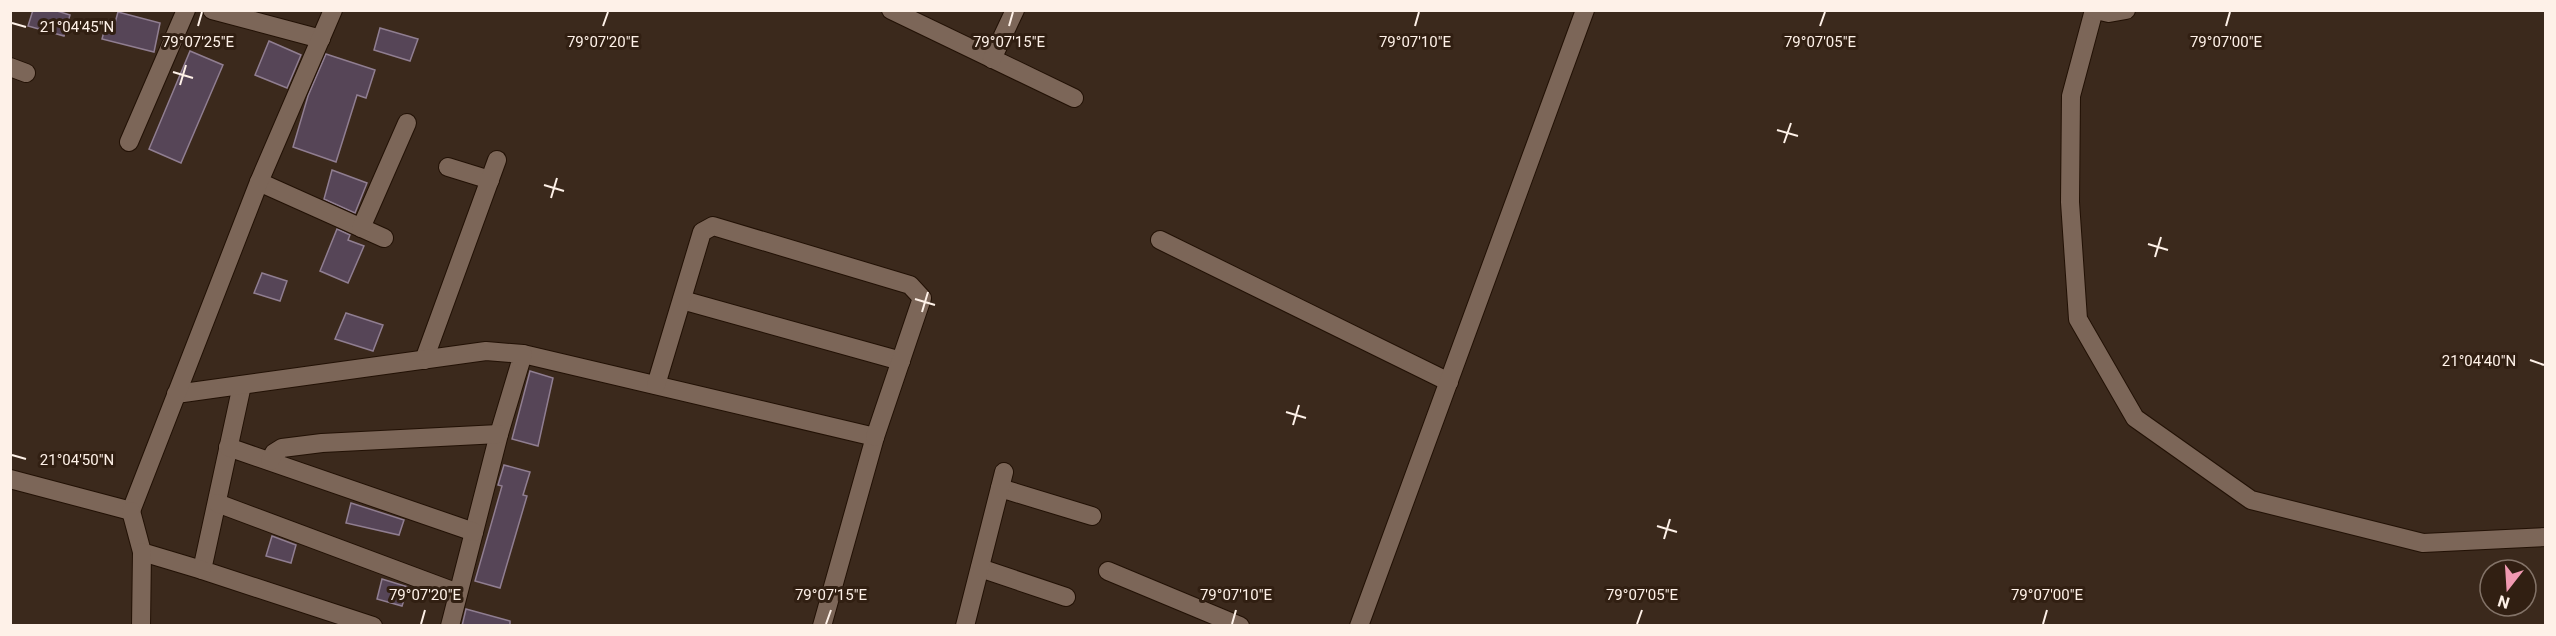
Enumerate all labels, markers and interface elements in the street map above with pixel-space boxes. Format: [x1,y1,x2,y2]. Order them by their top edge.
text: 21°04'45"N [40,18,114,36]
text: 79°07'25"E [162,33,235,51]
text: 79°07'20"E [567,33,640,51]
text: 79°07'15"E [973,33,1046,51]
text: 79°07'10"E [1379,33,1452,51]
text: 79°07'05"E [1784,33,1857,51]
text: 79°07'00"E [2190,33,2263,51]
text: 21°04'40"N [2442,352,2516,370]
text: 21°04'50"N [40,451,114,469]
north arrow [2478,558,2538,618]
text: 79°07'20"E [389,586,462,604]
text: 79°07'15"E [795,586,868,604]
text: 79°07'10"E [1200,586,1273,604]
text: 79°07'05"E [1606,586,1679,604]
text: 79°07'00"E [2011,586,2084,604]
text: N [2496,591,2512,613]

